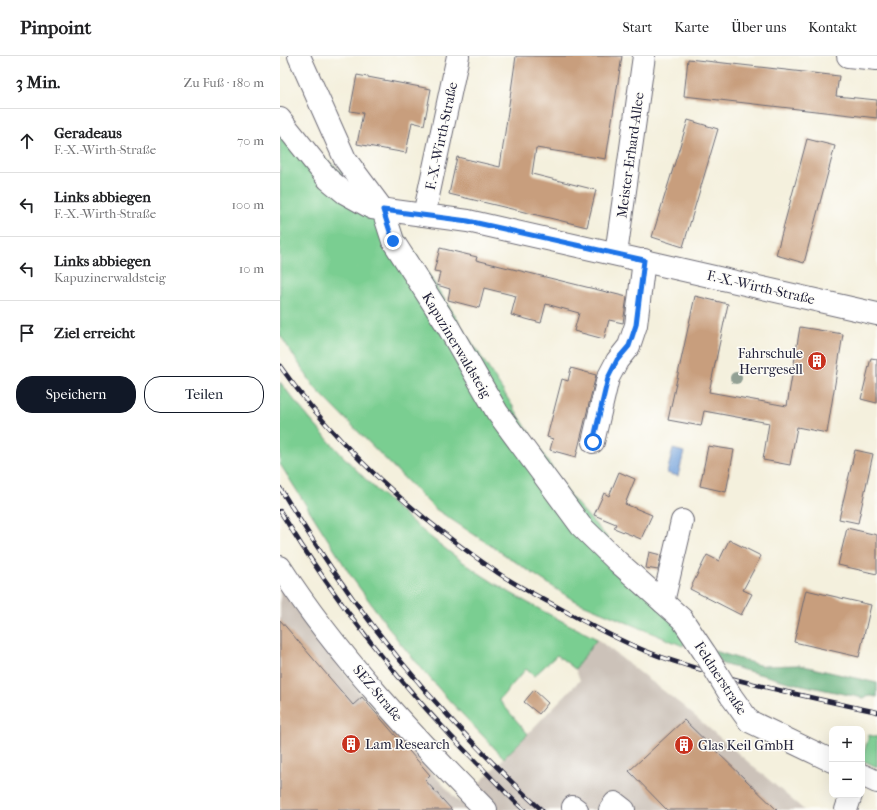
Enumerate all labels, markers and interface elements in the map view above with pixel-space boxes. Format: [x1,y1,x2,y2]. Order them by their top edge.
text: Pinpoint [20,17,91,39]
text: Start [623,19,652,36]
text: Karte [674,19,709,36]
text: Über uns [731,19,786,36]
text: Kontakt [808,19,857,36]
text: 3 Min. [16,72,60,92]
text: Zu Fuß · 180 m [184,75,264,90]
street label: F.-X.-Wirth-Straße [422,80,461,192]
street label: Meister-Erhard-Allee [613,91,648,219]
text: Geradeaus [54,124,122,142]
icon: ahead [16,130,38,152]
text: 70 m [237,133,264,148]
text: F.-X.-Wirth-Straße [54,142,156,157]
text: Links abbiegen [54,188,151,206]
icon: left [16,194,38,216]
text: 100 m [231,197,264,212]
text: F.-X.-Wirth-Straße [54,206,156,221]
route end [384,232,402,250]
text: Links abbiegen [54,252,151,270]
icon: left [16,258,38,280]
text: 10 m [239,261,264,276]
street label: F.-X.-Wirth-Straße [705,267,816,308]
text: Kapuzinerwaldsteig [54,270,166,285]
street label: Kapuzinerwaldsteig [418,289,495,402]
icon: arrive [16,322,38,344]
text: Ziel erreicht [54,324,135,342]
place label: Fahrschule Herrgesell [738,345,803,378]
building icon: Fahrschule Herrgesell [806,350,828,372]
button: Speichern [16,376,136,413]
button: Teilen [144,376,264,413]
route start [584,433,602,451]
street label: Feldnerstraße [691,638,751,718]
street label: SEZ-Straße [349,662,406,725]
map controls [829,726,865,798]
button: + [829,726,865,762]
building icon: Lam Research [340,733,362,755]
building icon: Glas Keil GmbH [673,734,695,756]
place label: Lam Research [365,736,450,753]
place label: Glas Keil GmbH [698,737,794,754]
button: − [829,762,865,798]

